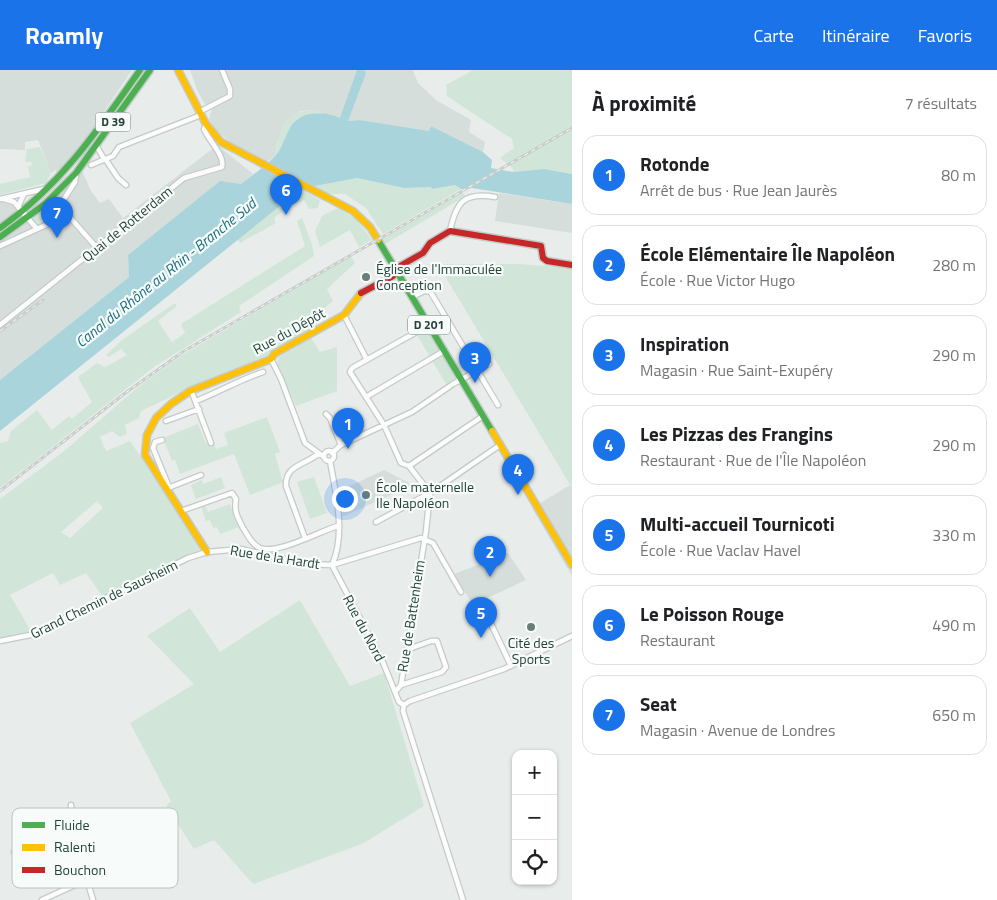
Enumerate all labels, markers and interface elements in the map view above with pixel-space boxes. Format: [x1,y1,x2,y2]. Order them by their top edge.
text: Roamly [25,17,103,53]
text: Carte [753,22,794,49]
text: Itinéraire [822,22,890,49]
text: Favoris [918,22,972,49]
text: À proximité [592,87,696,119]
text: 7 résultats [905,91,977,115]
road number: D 39 [96,112,130,132]
text: Rotonde [640,149,709,178]
text: 1 [605,163,613,187]
text: 80 m [941,163,976,187]
pin: 6 [270,174,302,215]
text: Arrêt de bus · Rue Jean Jaurès [640,178,837,202]
street label: Quai de Rotterdam [77,181,176,267]
water label: Canal du Rhône au Rhin - Branche Sud [70,191,262,353]
pin: 7 [41,197,73,238]
text: École Elémentaire Île Napoléon [640,239,895,268]
text: 2 [605,253,613,277]
text: 280 m [932,253,976,277]
place label: Église de l'Immaculée Conception [376,258,502,295]
text: École · Rue Victor Hugo [640,268,795,292]
marker: Église de l'Immaculée Conception [360,271,372,283]
street label: Rue du Dépôt [249,302,329,359]
road number: D 201 [408,316,450,334]
text: Inspiration [640,329,729,358]
pin: 3 [459,342,491,383]
text: 3 [605,343,613,367]
text: 290 m [932,343,976,367]
text: Magasin · Rue Saint-Exupéry [640,358,833,382]
pin: 1 [332,408,364,449]
text: Les Pizzas des Frangins [640,419,833,448]
text: 4 [605,433,613,457]
text: 290 m [932,433,976,457]
text: Restaurant · Rue de l'Île Napoléon [640,448,866,472]
pin: 4 [502,454,534,495]
place label: École maternelle Ile Napoléon [376,476,474,513]
your location [332,486,358,512]
marker: École maternelle Ile Napoléon [360,489,372,501]
text: Multi-accueil Tournicoti [640,509,835,538]
text: 5 [605,523,613,547]
text: 330 m [932,523,976,547]
pin: 2 [474,536,506,577]
text: École · Rue Vaclav Havel [640,538,801,562]
street label: Rue de la Hardt [229,539,321,574]
street label: Grand Chemin de Sausheim [27,554,181,643]
street label: Rue de Battenheim [391,558,430,673]
street label: Rue du Nord [338,591,391,665]
pin: 5 [465,597,497,638]
text: Le Poisson Rouge [640,599,784,628]
text: 6 [605,613,613,637]
text: 490 m [932,613,976,637]
marker: Cité des Sports [525,621,537,633]
text: Restaurant [640,628,715,652]
place label: Cité des Sports [508,632,554,669]
text: Seat [640,689,677,718]
text: 7 [605,703,613,727]
text: 650 m [932,703,976,727]
text: Magasin · Avenue de Londres [640,718,835,742]
map controls [512,750,557,885]
button: + [512,750,557,795]
button: − [512,795,557,840]
legend [12,808,178,888]
text: Fluide [54,814,90,835]
text: Ralenti [54,836,95,857]
button: locate [512,840,557,885]
text: Bouchon [54,859,106,880]

